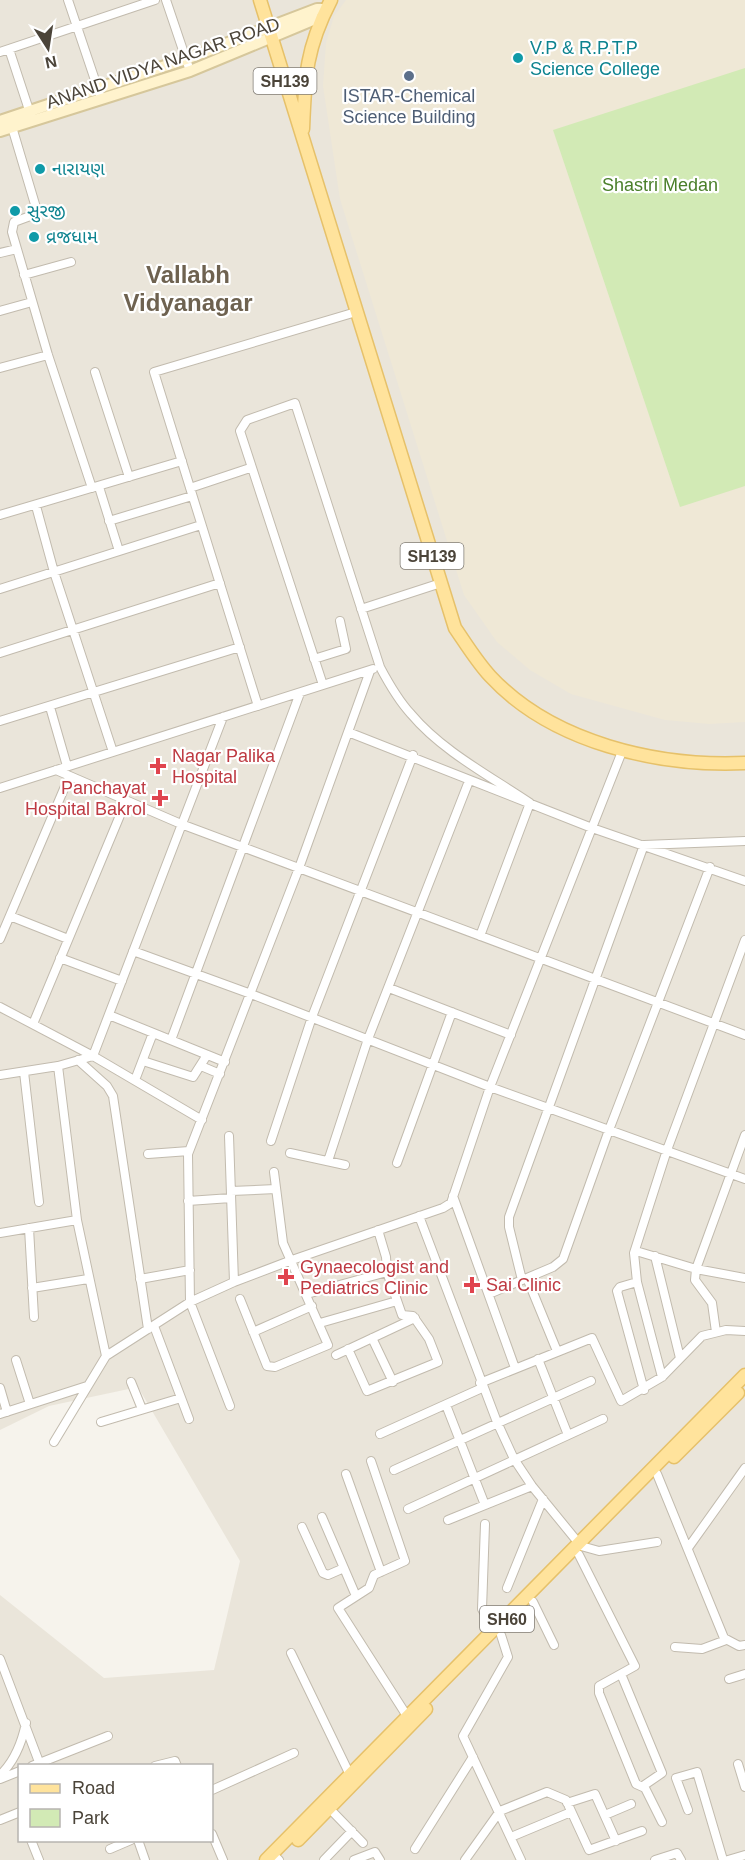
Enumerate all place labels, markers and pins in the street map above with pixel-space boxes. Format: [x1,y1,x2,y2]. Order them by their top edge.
place label: V.P & R.P.T.P Science College [530,38,660,79]
marker: V.P & R.P.T.P Science College [511,51,525,65]
marker: ISTAR-Chemical Science Building [402,69,416,83]
place label: ISTAR-Chemical Science Building [342,86,476,127]
place label: નારાયણ [52,159,105,179]
marker: નારાયણ [33,162,47,176]
place label: સુરજી [27,201,66,223]
marker: સુરજી [8,204,22,218]
place label: વ્રજધામ [46,227,98,247]
marker: વ્રજધામ [27,230,41,244]
place label: Nagar Palika Hospital [172,746,276,787]
marker: Nagar Palika Hospital [149,757,167,775]
place label: Panchayat Hospital Bakrol [25,778,146,819]
marker: Panchayat Hospital Bakrol [151,789,169,807]
place label: Gynaecologist and Pediatrics Clinic [300,1257,449,1298]
marker: Gynaecologist and Pediatrics Clinic [277,1268,295,1286]
place label: Sai Clinic [486,1275,561,1295]
marker: Sai Clinic [463,1276,481,1294]

